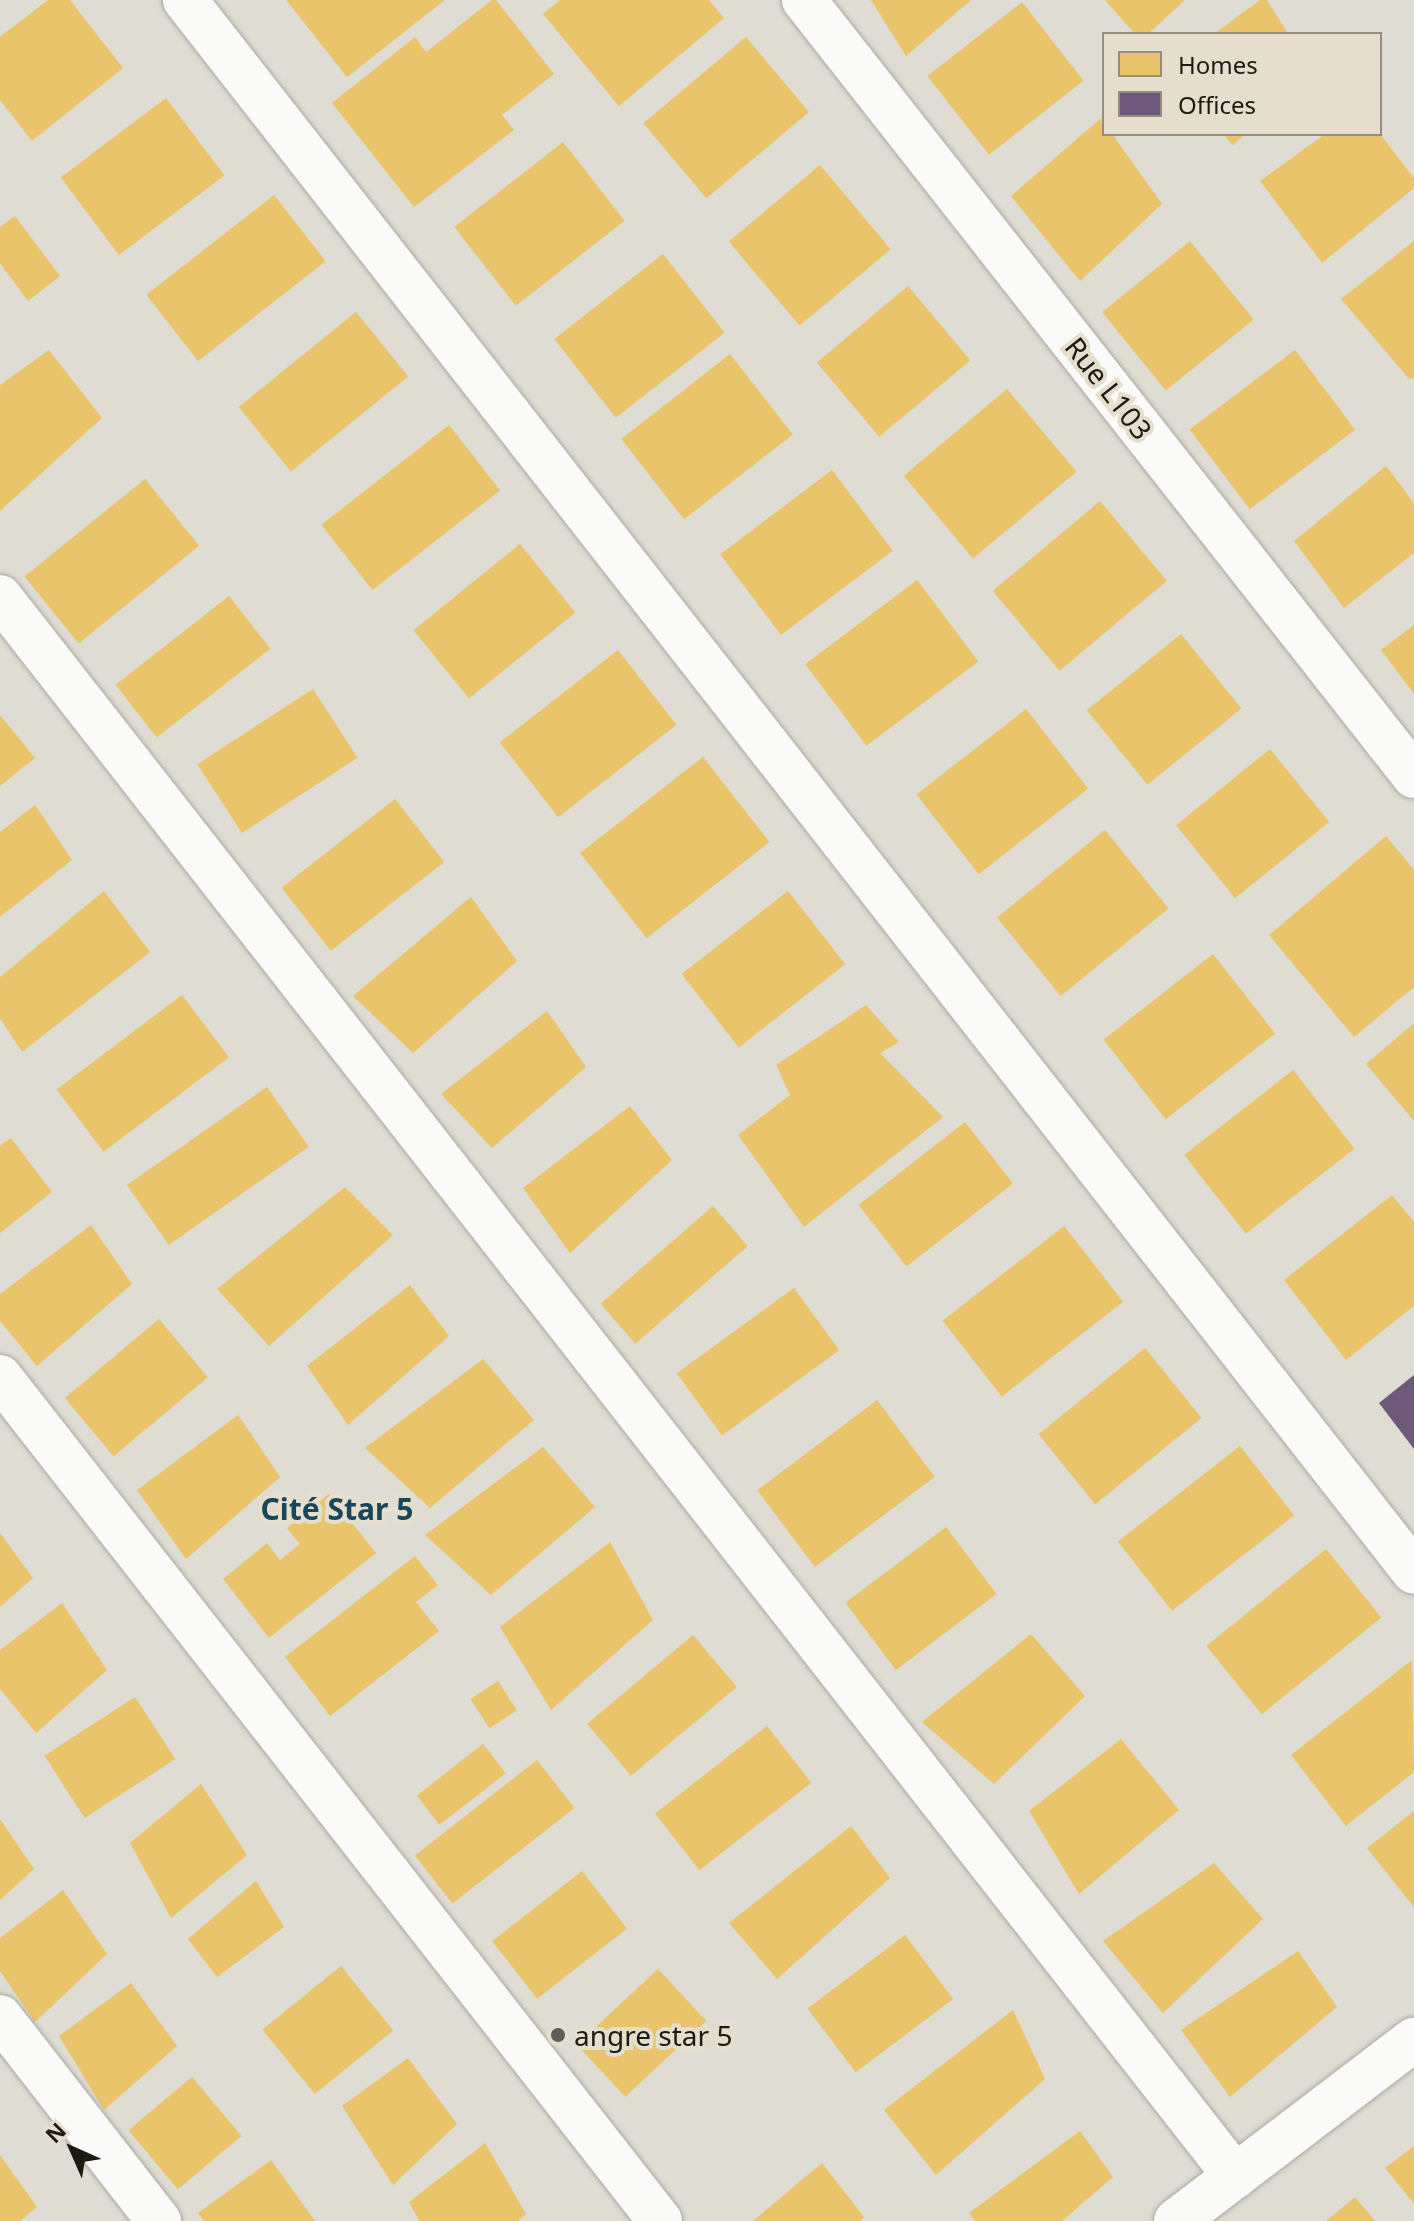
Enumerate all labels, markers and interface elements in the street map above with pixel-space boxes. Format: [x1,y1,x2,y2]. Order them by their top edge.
legend [1102,32,1382,136]
text: Homes [1178,48,1258,81]
text: Offices [1178,88,1256,121]
street label: Rue L103 [1059,330,1159,446]
district label: Cité Star 5 [261,1491,413,1527]
place label: angre star 5 [574,2018,732,2052]
marker: angre star 5 [549,2026,567,2044]
north arrow [32,2109,112,2189]
text: N [38,2115,72,2149]

